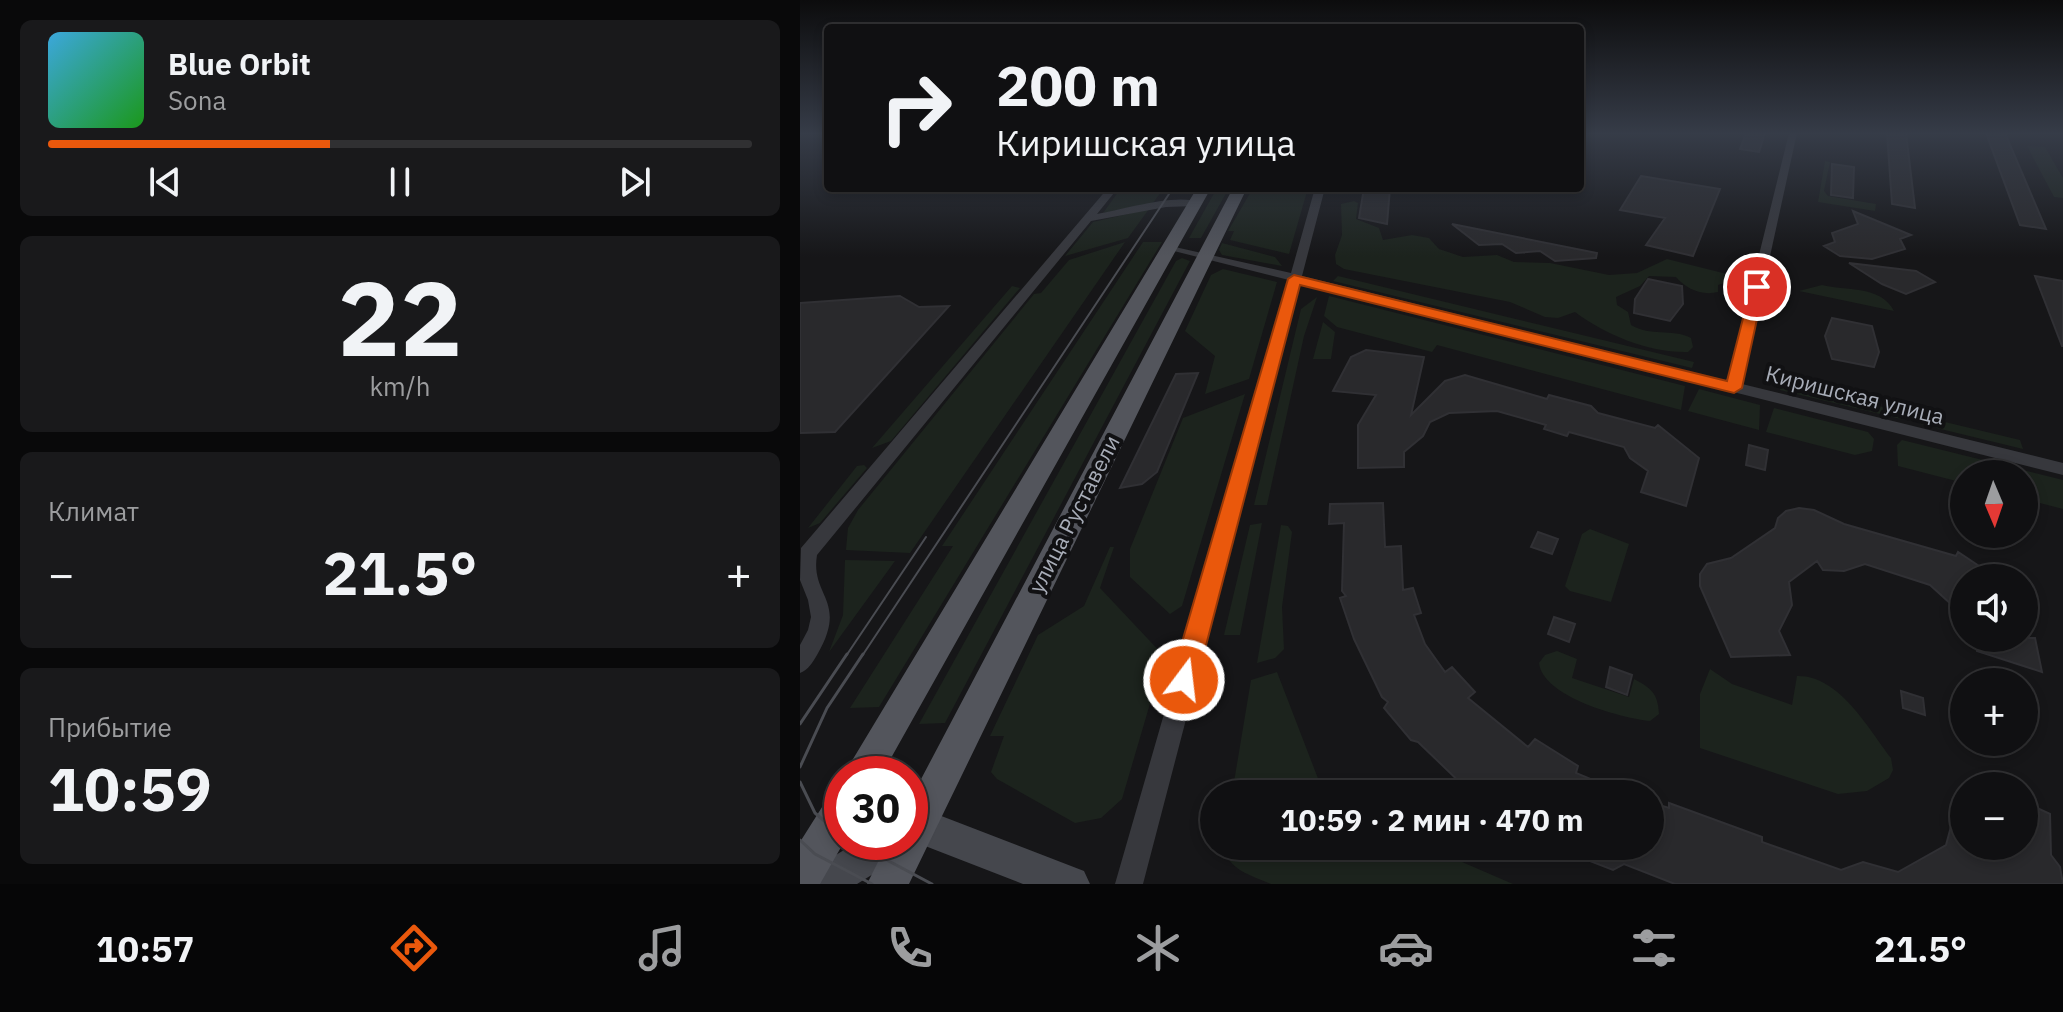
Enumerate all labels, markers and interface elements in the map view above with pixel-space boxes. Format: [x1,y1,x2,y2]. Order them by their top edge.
text: Blue Orbit [168,44,311,83]
text: 200 m [996,49,1160,121]
icon: right [864,56,968,160]
text: Sona [168,83,226,117]
text: Киришская улица [996,119,1296,166]
icon: previous [143,160,187,204]
icon: pause [378,160,422,204]
icon: next [613,160,657,204]
text: 22 [338,249,462,385]
pin [1723,253,1791,321]
icon: arrive [1735,265,1779,309]
street label: Киришская улица [1763,358,1948,431]
text: km/h [369,369,431,403]
street label: улица Руставели [1021,430,1126,598]
north arrow [1950,460,2038,548]
map controls [1950,460,2038,860]
text: Климат [48,494,139,528]
text: 21.5° [323,533,477,612]
text: − [48,545,74,602]
text: + [726,545,752,602]
button: sound [1950,564,2038,652]
position arrow [1142,638,1226,722]
button: + [1950,668,2038,756]
text: Прибытие [48,710,172,744]
text: 10:59 [48,749,212,828]
speed limit sign: 30 [824,756,928,860]
button: − [1950,772,2038,860]
text: 10:59 · 2 мин · 470 m [1280,800,1584,839]
icon: directions [386,920,442,976]
icon: music [634,920,690,976]
icon: phone [882,920,938,976]
icon: climate [1130,920,1186,976]
icon: car [1378,920,1434,976]
icon: filters [1626,920,1682,976]
text: 10:57 [96,925,194,972]
text: 21.5° [1874,925,1967,972]

